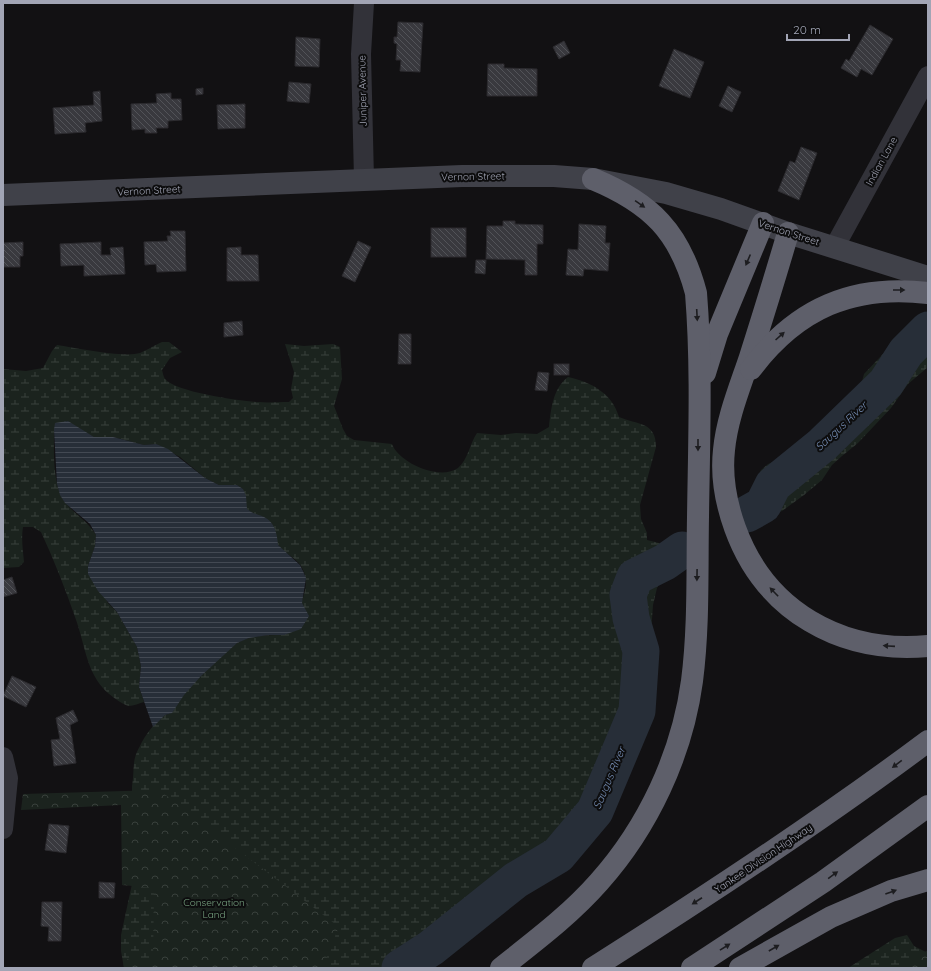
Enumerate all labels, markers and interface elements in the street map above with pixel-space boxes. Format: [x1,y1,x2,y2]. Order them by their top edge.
scale bar [787,16,849,42]
text: 20 m [793,22,821,37]
street label: Juniper Avenue [355,55,370,127]
street label: Indian Lane [863,134,900,188]
street label: Vernon Street [441,169,506,184]
street label: Vernon Street [117,182,182,199]
one-way arrow [634,200,645,208]
street label: Vernon Street [757,216,822,249]
one-way arrow [745,254,751,265]
one-way arrow [893,287,906,293]
one-way arrow [694,309,701,321]
one-way arrow [776,332,785,341]
water label: Saugus River [812,397,871,454]
one-way arrow [695,439,701,452]
one-way arrow [694,569,700,582]
one-way arrow [769,587,779,597]
one-way arrow [883,643,895,650]
water label: Saugus River [590,743,629,811]
one-way arrow [891,760,902,768]
street label: Yankee Division Highway [712,821,815,896]
one-way arrow [827,871,838,879]
one-way arrow [885,889,897,895]
park label: Conservation Land [183,896,245,921]
one-way arrow [692,898,703,905]
one-way arrow [720,943,730,951]
one-way arrow [768,945,780,952]

